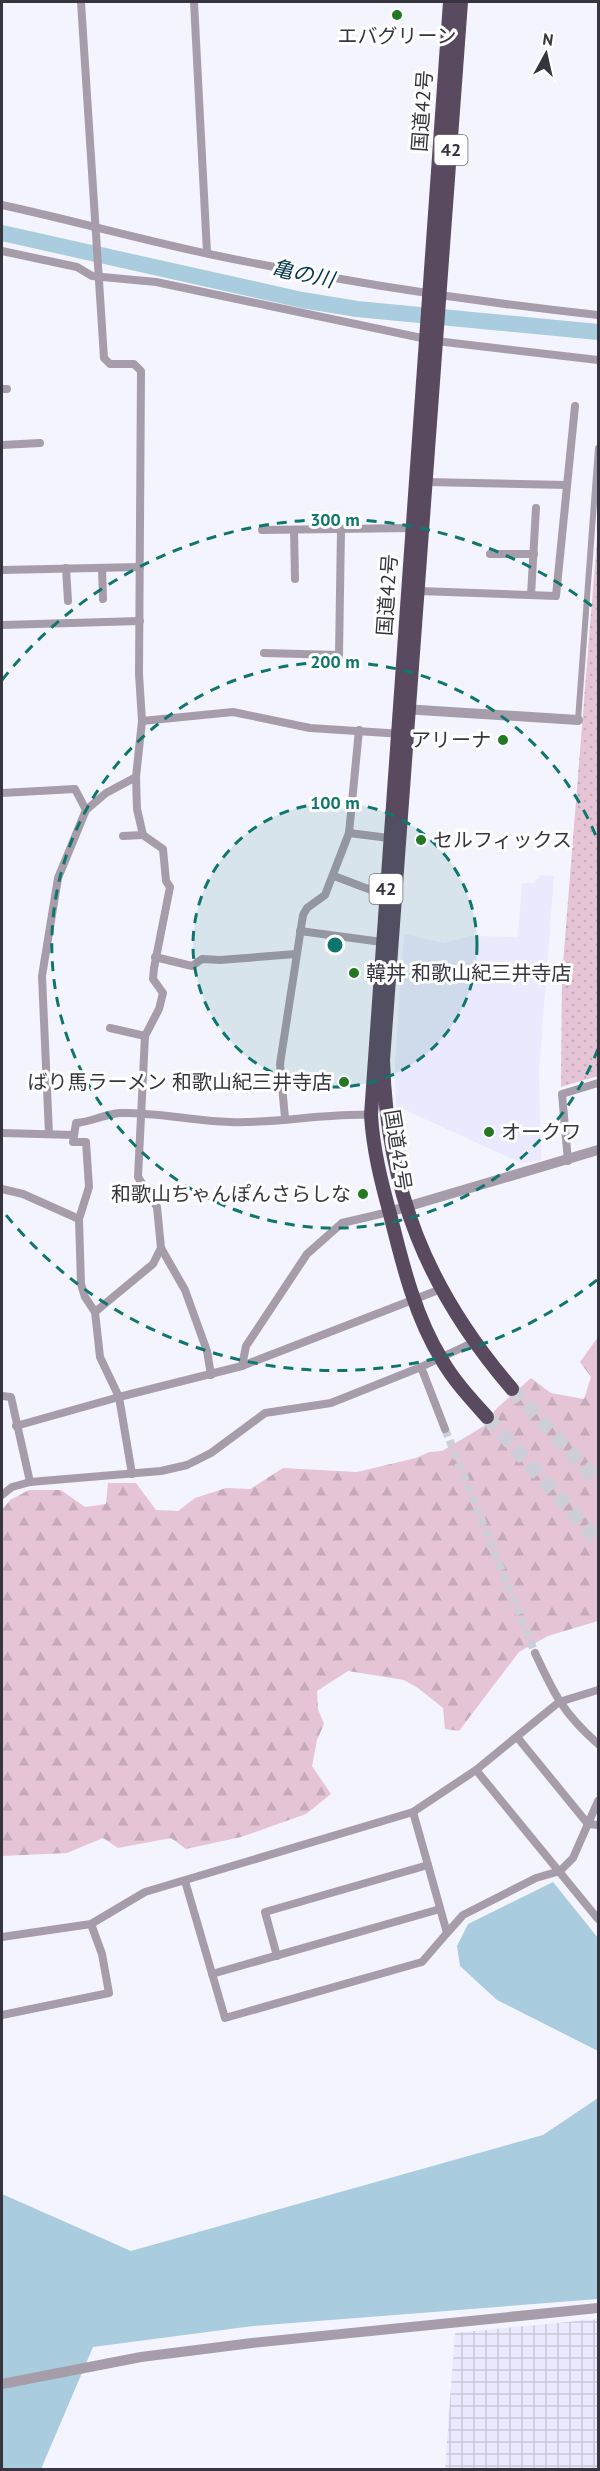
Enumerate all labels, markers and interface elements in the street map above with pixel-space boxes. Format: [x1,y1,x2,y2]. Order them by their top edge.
marker: エバグリーン [390,8,404,22]
place label: エバグリーン [338,23,457,49]
north arrow [516,24,576,84]
text: N [541,29,555,50]
street label: 国道42号 [406,69,438,153]
road number: 42 [434,135,468,165]
water label: 亀の川 [269,254,339,294]
text: 300 m [310,508,360,531]
street label: 国道42号 [371,553,403,637]
text: 200 m [310,650,360,673]
place label: アリーナ [411,727,491,753]
marker: アリーナ [496,733,510,747]
text: 100 m [310,791,360,814]
place label: セルフィックス [433,827,572,853]
marker: セルフィックス [414,833,428,847]
road number: 42 [370,874,402,904]
centre of rings [325,935,345,955]
place label: 韓丼 和歌山紀三井寺店 [366,960,571,986]
marker: 韓丼 和歌山紀三井寺店 [347,966,361,980]
place label: ばり馬ラーメン 和歌山紀三井寺店 [27,1069,332,1095]
marker: ばり馬ラーメン 和歌山紀三井寺店 [337,1075,351,1089]
street label: 国道42号 [379,1108,417,1192]
place label: オークワ [501,1119,581,1145]
marker: オークワ [482,1125,496,1139]
place label: 和歌山ちゃんぽんさらしな [111,1181,351,1207]
marker: 和歌山ちゃんぽんさらしな [356,1187,370,1201]

